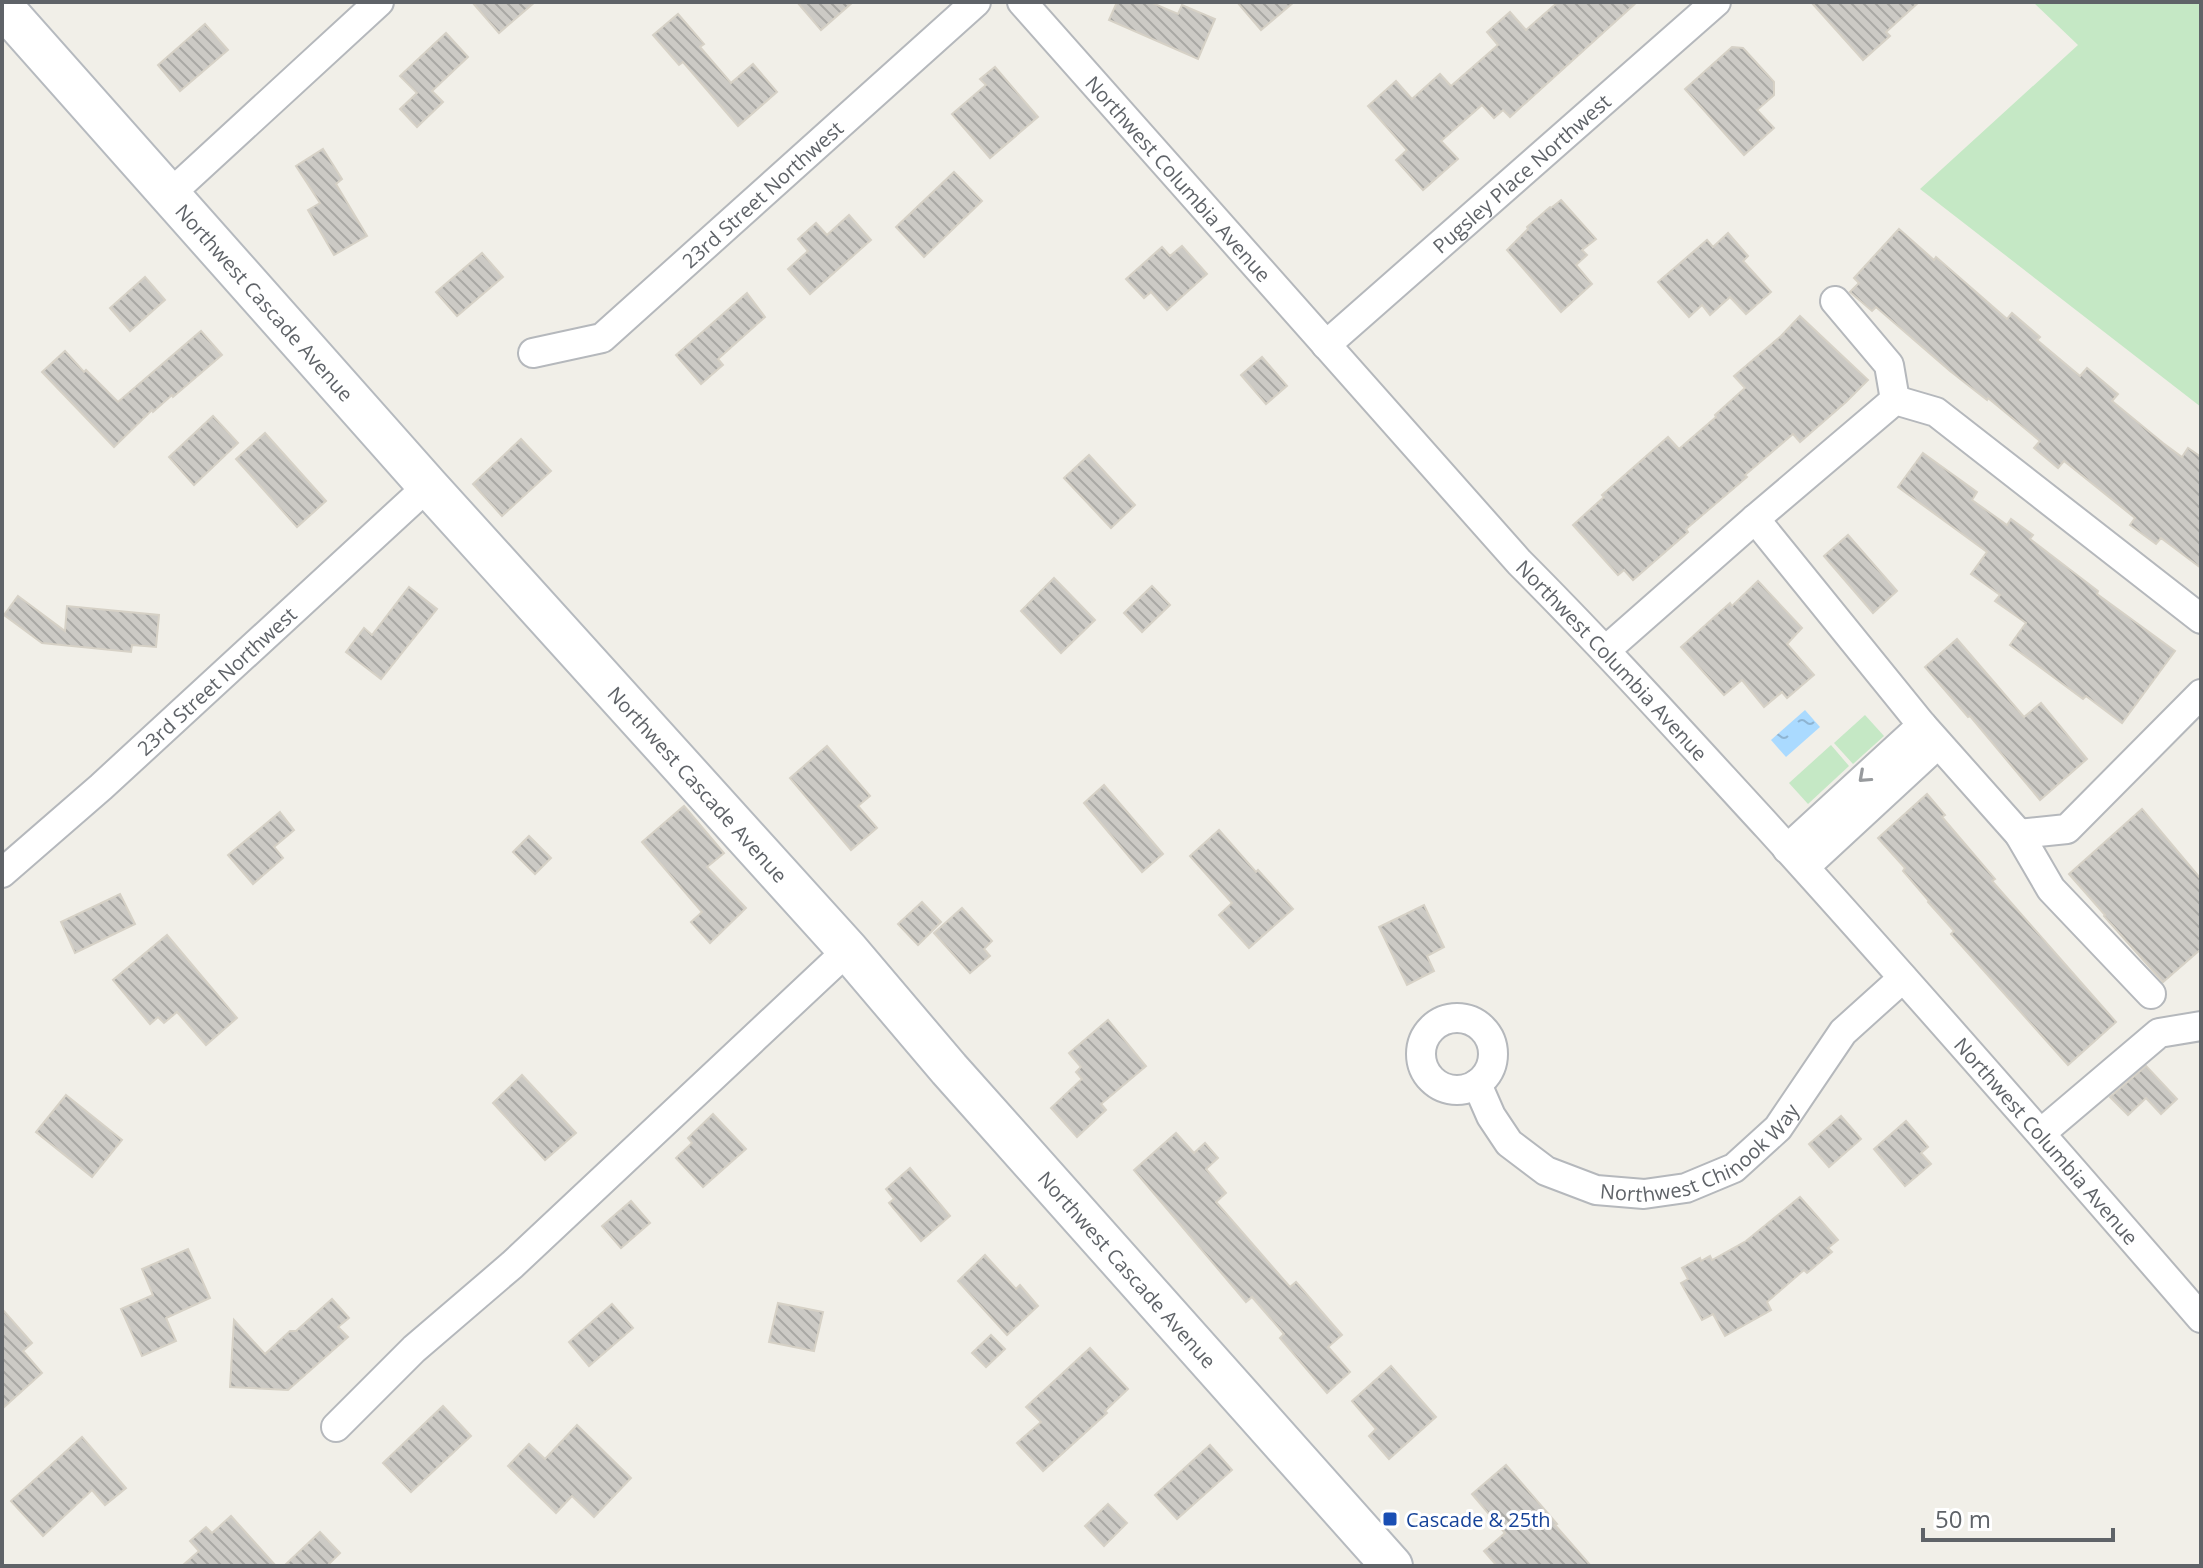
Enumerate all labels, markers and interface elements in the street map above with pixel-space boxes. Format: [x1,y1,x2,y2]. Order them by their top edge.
street label: Northwest Columbia Avenue [1080,70,1277,287]
street label: Pugsley Place Northwest [1427,88,1616,259]
street label: 23rd Street Northwest [676,115,849,274]
street label: Northwest Cascade Avenue [170,198,360,407]
street label: Northwest Columbia Avenue [1511,554,1714,766]
street label: 23rd Street Northwest [131,600,302,761]
street label: Northwest Cascade Avenue [602,680,794,888]
one-way arrow [1859,768,1874,782]
street label: Northwest Columbia Avenue [1949,1031,2145,1250]
street label: Northwest Chinook Way [1599,1097,1805,1208]
street label: Northwest Cascade Avenue [1032,1165,1223,1374]
scale bar [1923,1492,2113,1542]
text: 50 m [1935,1502,1991,1535]
place label: Cascade & 25th [1406,1506,1551,1533]
marker: Cascade & 25th [1381,1510,1399,1528]

